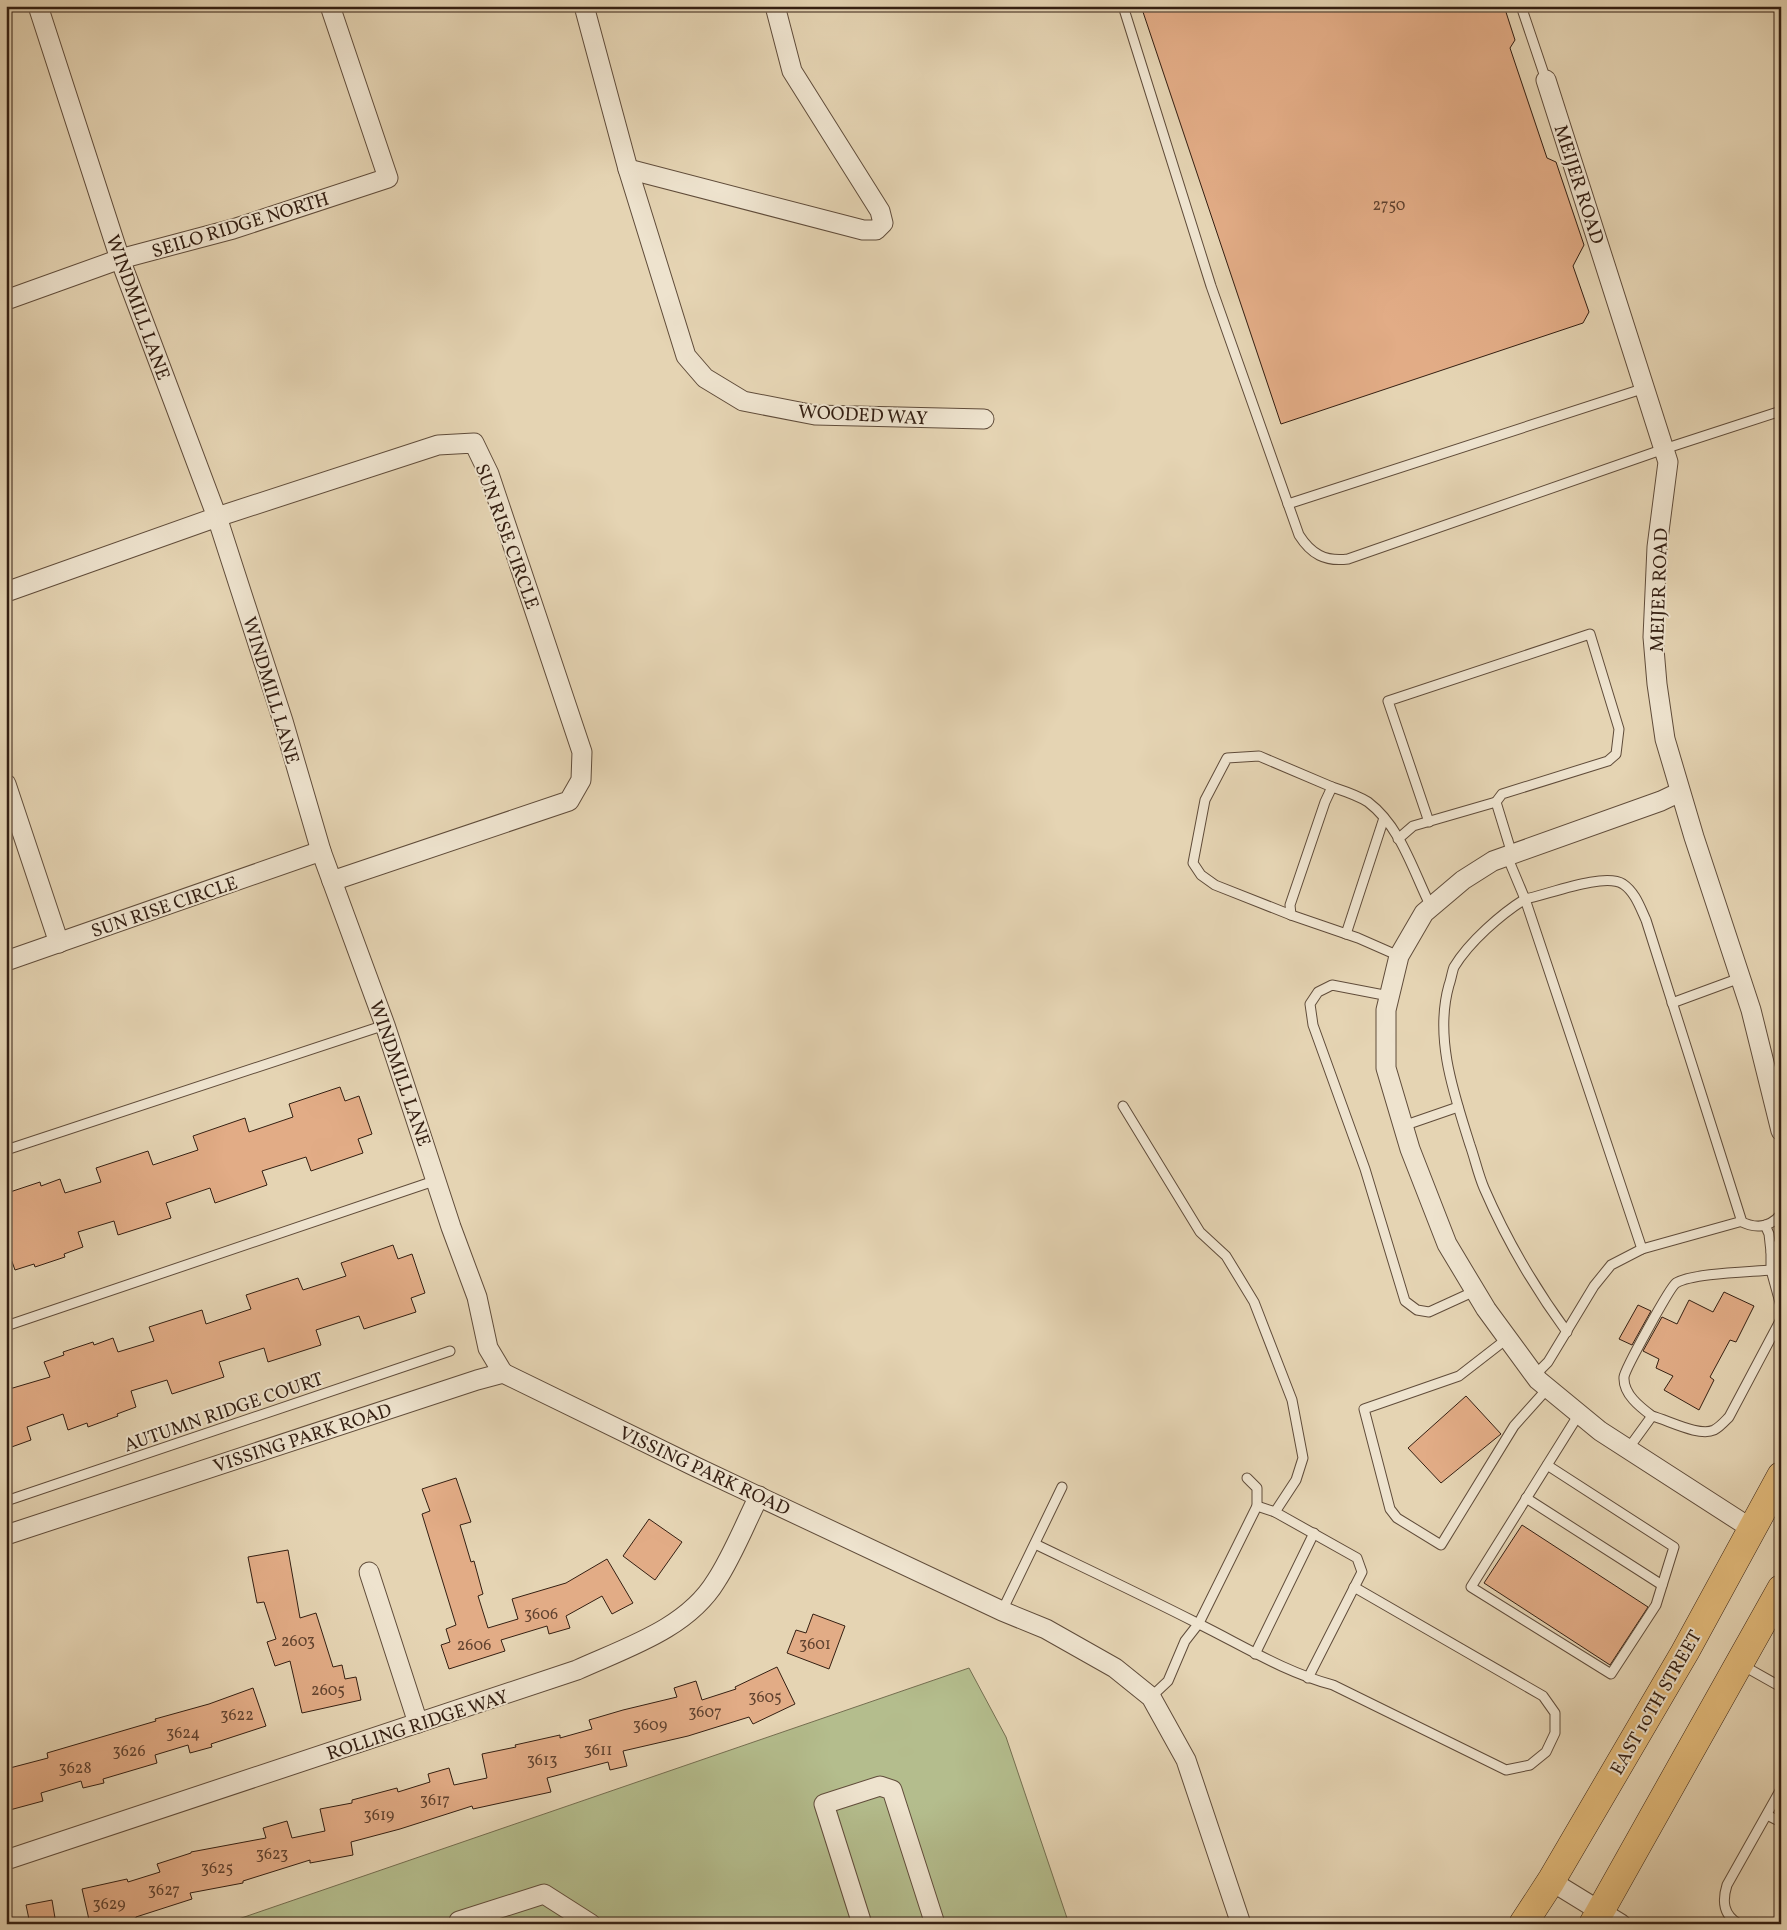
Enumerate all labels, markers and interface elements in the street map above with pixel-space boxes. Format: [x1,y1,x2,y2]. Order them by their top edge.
street label: MEIJER ROAD [1547,122,1610,248]
street label: SEILO RIDGE NORTH [149,187,332,265]
house number: 2750 [1373,195,1405,217]
street label: WINDMILL LANE [99,231,175,384]
street label: WOODED WAY [797,400,928,432]
street label: SUN RISE CIRCLE [468,460,545,613]
street label: MEIJER ROAD [1645,528,1675,653]
street label: WINDMILL LANE [235,614,305,767]
street label: SUN RISE CIRCLE [88,871,241,945]
street label: WINDMILL LANE [362,997,436,1150]
street label: AUTUMN RIDGE COURT [121,1367,327,1459]
street label: VISSING PARK ROAD [210,1398,395,1480]
street label: VISSING PARK ROAD [614,1421,794,1523]
house number: 3606 [524,1604,558,1626]
street label: EAST 10TH STREET [1605,1626,1709,1780]
house number: 2603 [281,1631,315,1653]
house number: 3601 [799,1634,831,1656]
house number: 2606 [457,1635,491,1657]
house number: 2605 [311,1680,345,1702]
street label: ROLLING RIDGE WAY [323,1684,512,1768]
house number: 3605 [748,1687,782,1709]
house number: 3607 [688,1702,722,1724]
house number: 3622 [220,1705,254,1727]
house number: 3609 [633,1715,667,1737]
house number: 3624 [166,1723,200,1745]
house number: 3611 [584,1740,612,1762]
house number: 3626 [113,1741,146,1763]
house number: 3613 [527,1750,557,1772]
house number: 3628 [58,1758,92,1780]
house number: 3617 [420,1790,450,1812]
house number: 3619 [364,1805,394,1827]
house number: 3623 [256,1844,288,1866]
house number: 3625 [201,1858,233,1880]
house number: 3627 [148,1880,180,1902]
house number: 3629 [92,1894,126,1916]

